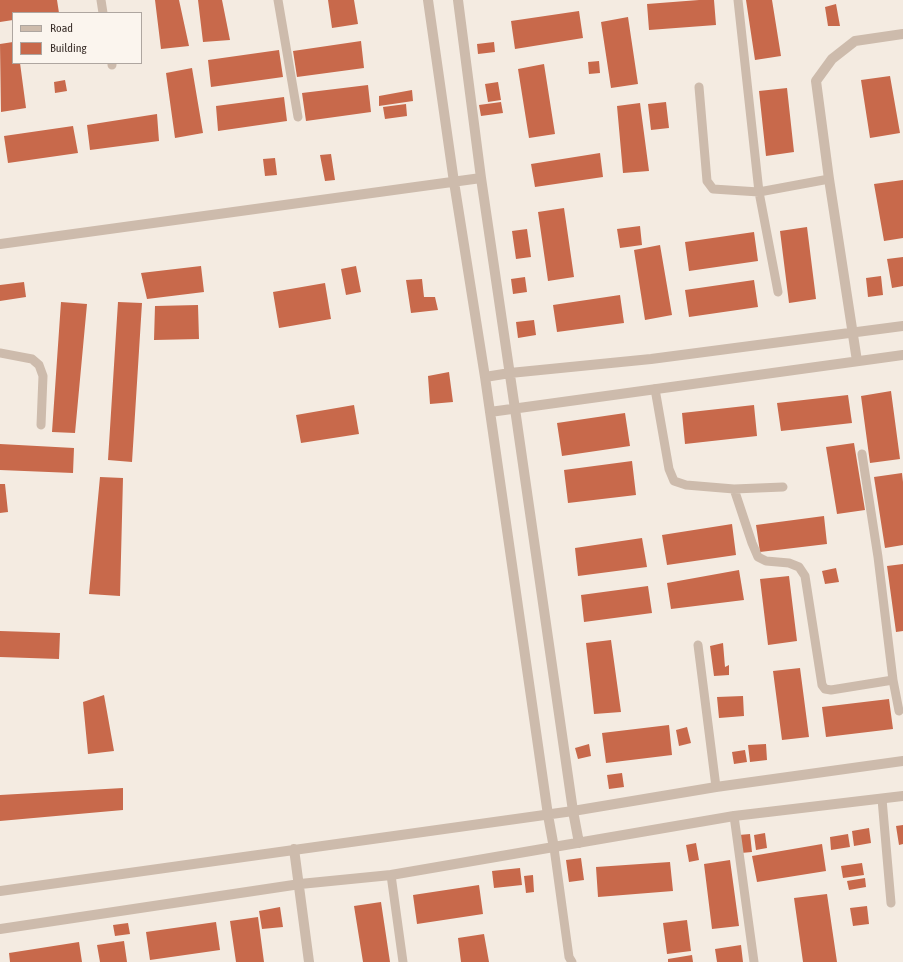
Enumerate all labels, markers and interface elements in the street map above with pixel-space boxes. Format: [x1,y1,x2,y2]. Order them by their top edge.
legend [12,12,142,64]
text: Road [50,21,73,35]
text: Building [50,41,87,55]

